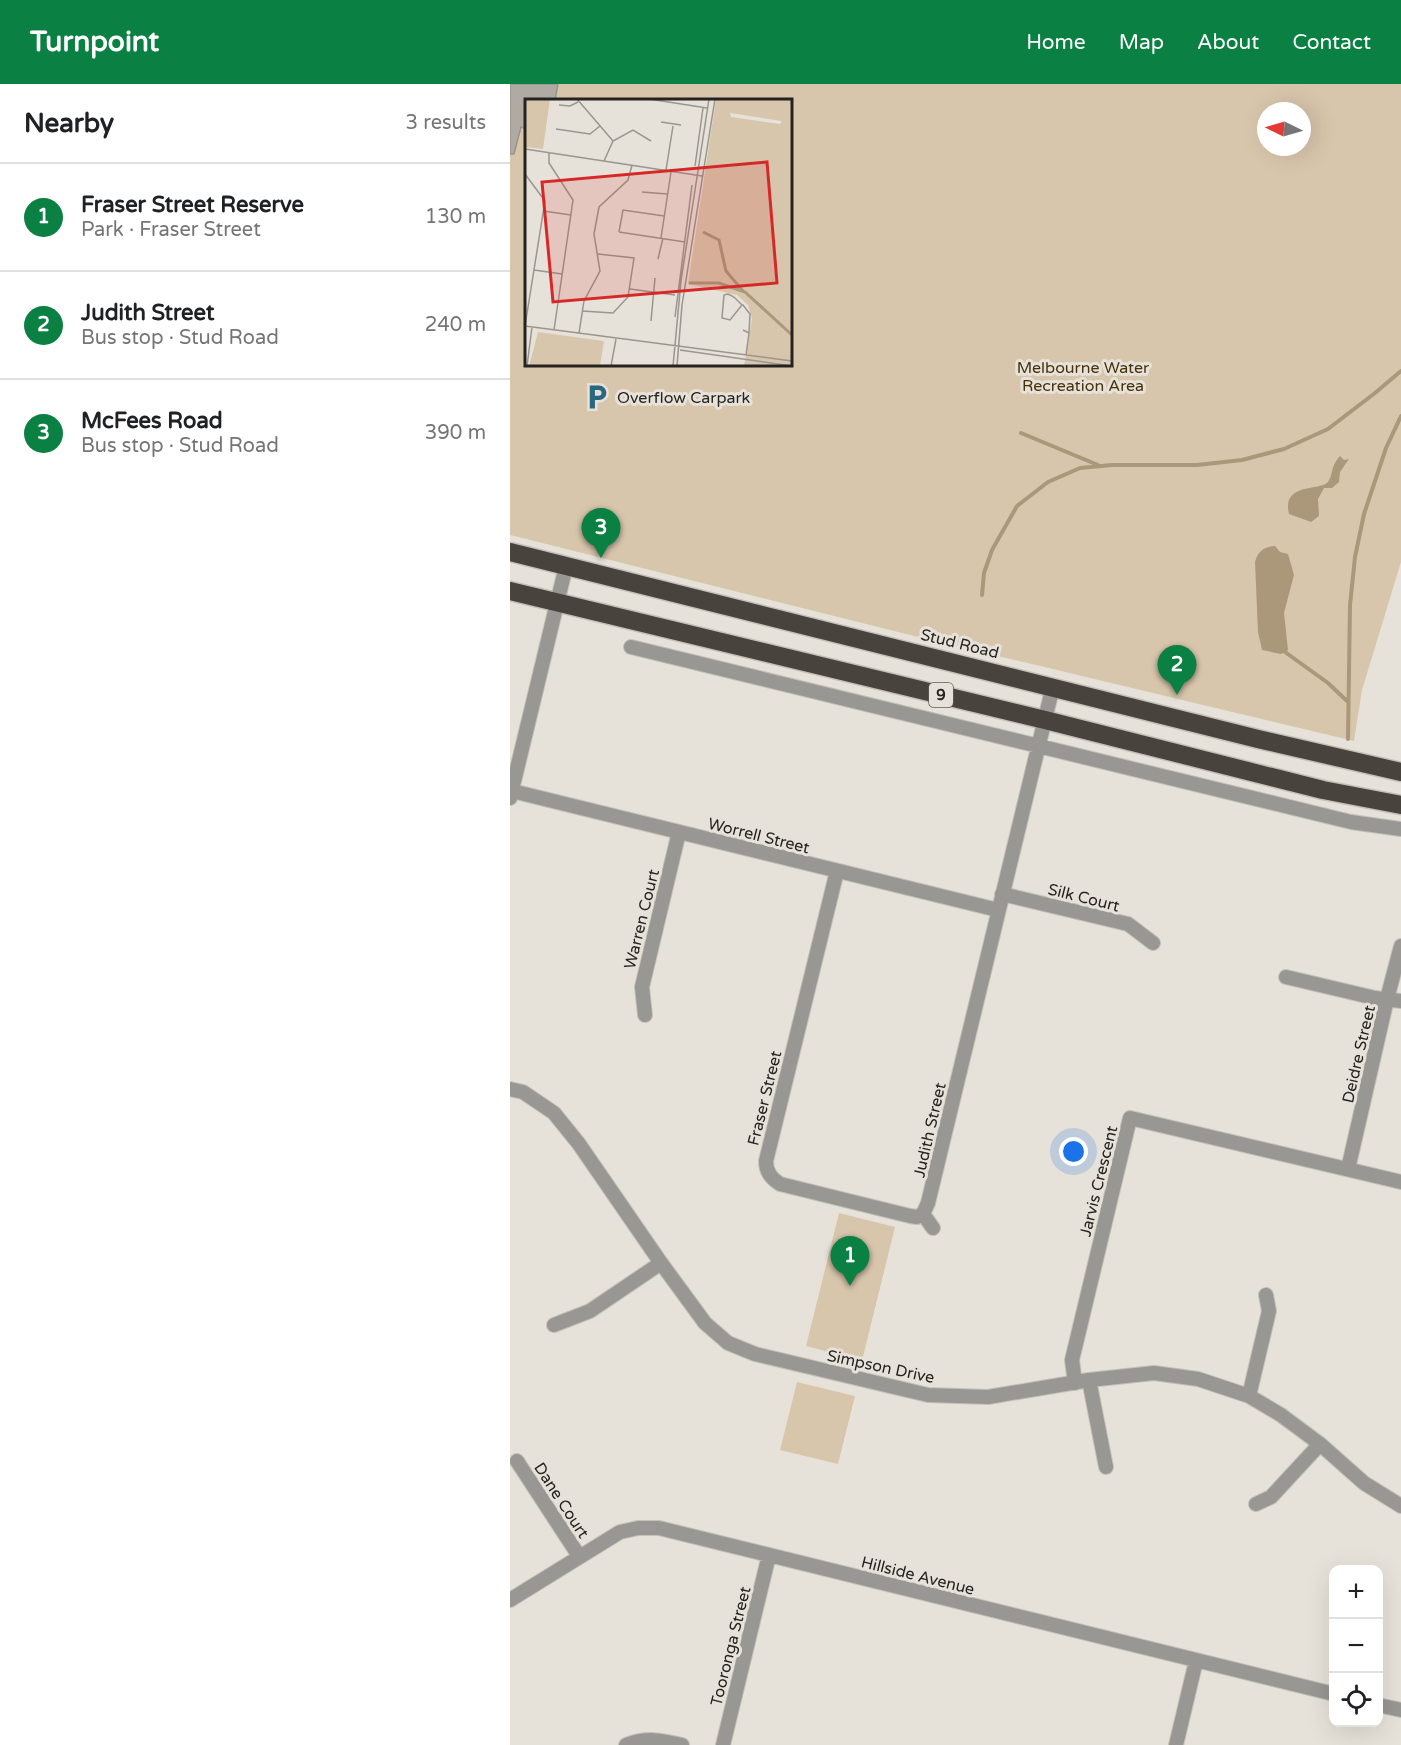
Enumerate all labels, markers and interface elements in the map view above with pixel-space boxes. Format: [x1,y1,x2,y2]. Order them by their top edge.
text: Turnpoint [30,25,159,59]
text: Home [1026,30,1086,55]
text: Map [1119,30,1164,55]
text: About [1197,30,1259,55]
text: Contact [1292,30,1371,55]
inset map [525,99,792,366]
north arrow [1257,102,1311,156]
text: Nearby [24,108,114,139]
text: 3 results [406,111,486,135]
text: Fraser Street Reserve [81,192,304,218]
text: 1 [37,205,50,229]
text: 130 m [425,205,486,229]
text: Park · Fraser Street [81,218,261,242]
text: Judith Street [81,300,214,326]
text: 2 [37,313,50,337]
text: 240 m [425,313,486,337]
text: Bus stop · Stud Road [81,326,279,350]
park label: Melbourne Water Recreation Area [1017,358,1150,396]
parking icon: Overflow Carpark [582,382,612,412]
place label: Overflow Carpark [617,388,751,408]
text: McFees Road [81,408,223,434]
text: 3 [37,421,50,445]
text: 390 m [425,421,486,445]
text: Bus stop · Stud Road [81,434,279,458]
pin: 3 [582,508,620,558]
street label: Stud Road [919,625,1001,663]
pin: 2 [1158,646,1196,695]
road number: 9 [929,683,953,707]
street label: Worrell Street [706,814,812,858]
street label: Warren Court [620,867,664,971]
street label: Silk Court [1046,879,1122,917]
street label: Deidre Street [1338,1003,1380,1105]
street label: Fraser Street [744,1049,786,1148]
street label: Judith Street [909,1081,951,1180]
street label: Jarvis Crescent [1076,1124,1122,1239]
your location [1059,1137,1088,1166]
pin: 1 [830,1236,870,1286]
street label: Simpson Drive [825,1346,936,1388]
street label: Dane Court [529,1459,593,1542]
street label: Hillside Avenue [859,1552,977,1600]
map controls [1329,1565,1383,1727]
button: + [1329,1565,1383,1619]
street label: Tooronga Street [706,1584,755,1708]
button: − [1329,1619,1383,1673]
button: locate [1329,1673,1383,1727]

